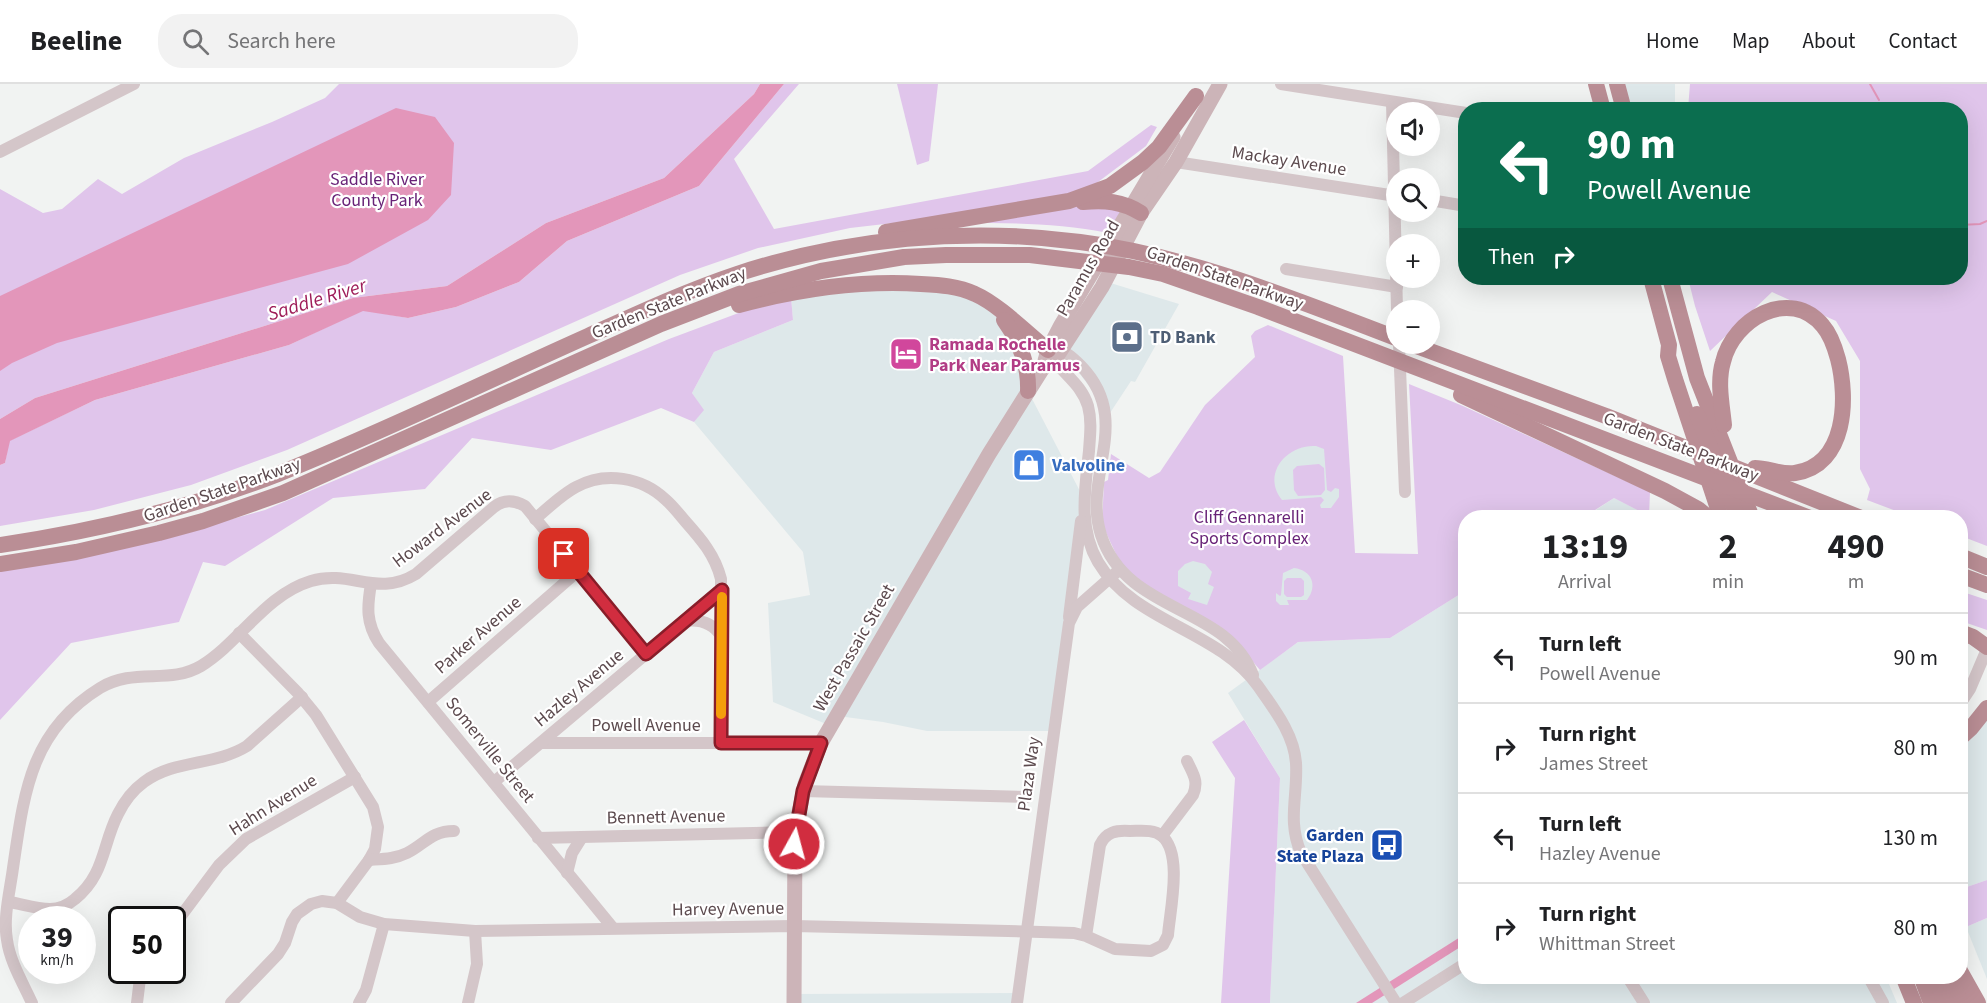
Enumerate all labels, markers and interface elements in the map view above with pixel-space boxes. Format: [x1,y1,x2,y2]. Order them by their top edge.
search box [158,14,578,68]
text: Beeline [30,21,122,61]
icon: search [179,25,212,58]
text: Search here [227,25,336,57]
text: Home [1646,26,1699,56]
text: Map [1732,26,1770,56]
text: About [1803,26,1855,56]
text: Contact [1888,26,1957,56]
map controls [1386,102,1440,354]
button: sound [1386,102,1440,156]
text: 90 m [1587,115,1676,175]
icon: left [1488,126,1566,204]
street label: Mackay Avenue [1230,140,1348,182]
park label: Saddle River County Park [330,167,425,213]
button: search [1386,168,1440,222]
text: Powell Avenue [1587,171,1751,210]
street label: Paramus Road [1050,215,1126,321]
button: + [1386,234,1440,288]
street label: Garden State Parkway [1143,239,1307,317]
icon: right [1547,240,1580,273]
text: Then [1488,241,1535,273]
street label: Garden State Parkway [588,260,751,345]
water label: Saddle River [264,271,371,328]
button: − [1386,300,1440,354]
bank icon: TD Bank [1109,319,1145,355]
place label: TD Bank [1150,325,1216,350]
place label: Ramada Rochelle Park Near Paramus [929,332,1080,378]
hotel icon: Ramada Rochelle Park Near Paramus [888,336,924,372]
street label: Garden State Parkway [1600,406,1763,488]
shop icon: Valvoline [1011,447,1047,483]
street label: Garden State Parkway [140,451,304,529]
place label: Valvoline [1051,453,1125,478]
street label: Howard Avenue [387,482,497,574]
park label: Cliff Gennarelli Sports Complex [1189,505,1309,551]
text: 13:19 [1541,521,1628,572]
text: 2 [1718,521,1737,572]
text: 490 [1828,521,1885,572]
pin [538,528,589,579]
icon: arrive [547,537,580,570]
text: Arrival [1558,568,1612,596]
text: min [1712,568,1744,596]
text: m [1848,568,1864,596]
street label: West Passaic Street [807,579,901,717]
street label: Parker Avenue [429,590,527,680]
text: Turn left [1539,628,1621,660]
icon: left [1488,642,1521,675]
text: 90 m [1893,642,1938,674]
street label: Hazley Avenue [529,643,629,733]
text: Powell Avenue [1539,660,1661,688]
street label: Somerville Street [440,692,540,808]
street label: Powell Avenue [591,713,701,738]
text: Turn right [1539,718,1636,750]
icon: right [1488,732,1521,765]
text: 80 m [1893,732,1938,764]
street label: Plaza Way [1011,734,1047,813]
text: James Street [1539,750,1648,778]
street label: Hahn Avenue [224,768,322,842]
street label: Bennett Avenue [606,803,726,831]
text: Turn left [1539,808,1621,840]
position arrow [762,812,826,876]
icon: left [1488,822,1521,855]
text: 130 m [1883,822,1938,854]
place label: Garden State Plaza [1276,823,1364,869]
bus stop icon: Garden State Plaza [1369,827,1405,863]
text: Hazley Avenue [1539,840,1661,868]
street label: Harvey Avenue [672,896,784,922]
text: Turn right [1539,898,1636,930]
speed limit sign: 50 [108,906,186,984]
icon: right [1488,912,1521,945]
text: 80 m [1893,912,1938,944]
text: 39 [41,916,73,959]
text: Whittman Street [1539,930,1675,958]
text: km/h [40,950,74,971]

